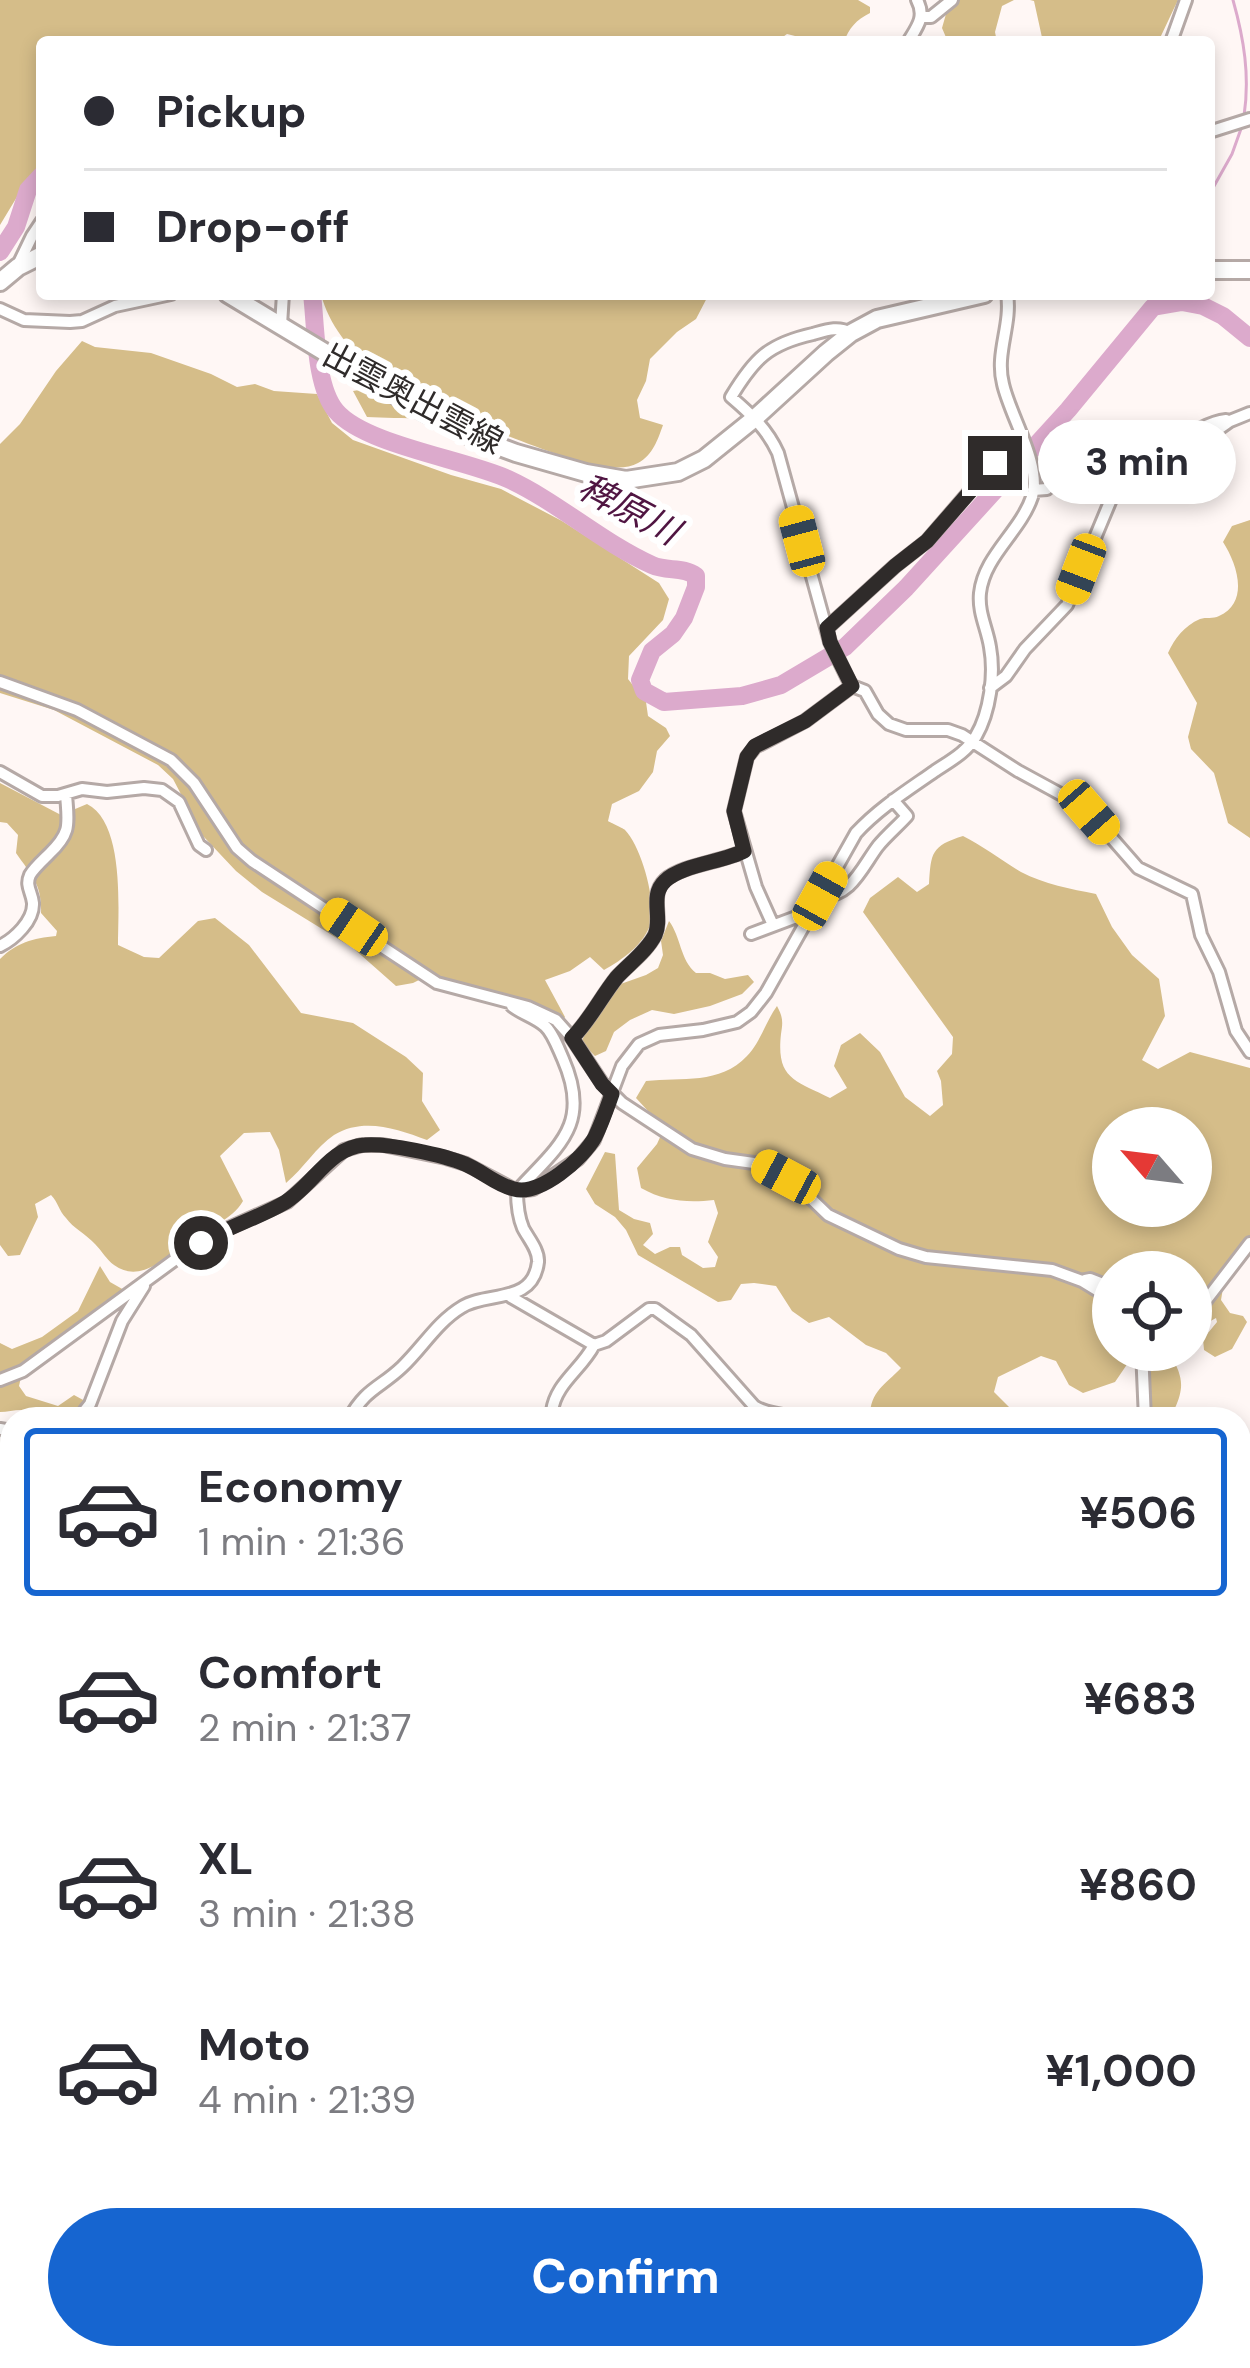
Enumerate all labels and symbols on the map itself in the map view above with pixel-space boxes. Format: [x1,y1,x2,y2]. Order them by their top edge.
street label: 出雲奥出雲線 [315,333,511,463]
callout: 3 min [1037,421,1235,505]
route end [968,436,1022,490]
water label: 稗原川 [570,463,691,557]
car [775,502,829,580]
car [1051,529,1111,609]
car [1052,773,1126,851]
car [787,856,853,936]
car [314,892,394,962]
north arrow [1092,1107,1212,1227]
car [746,1144,826,1210]
route start [174,1216,228,1270]

